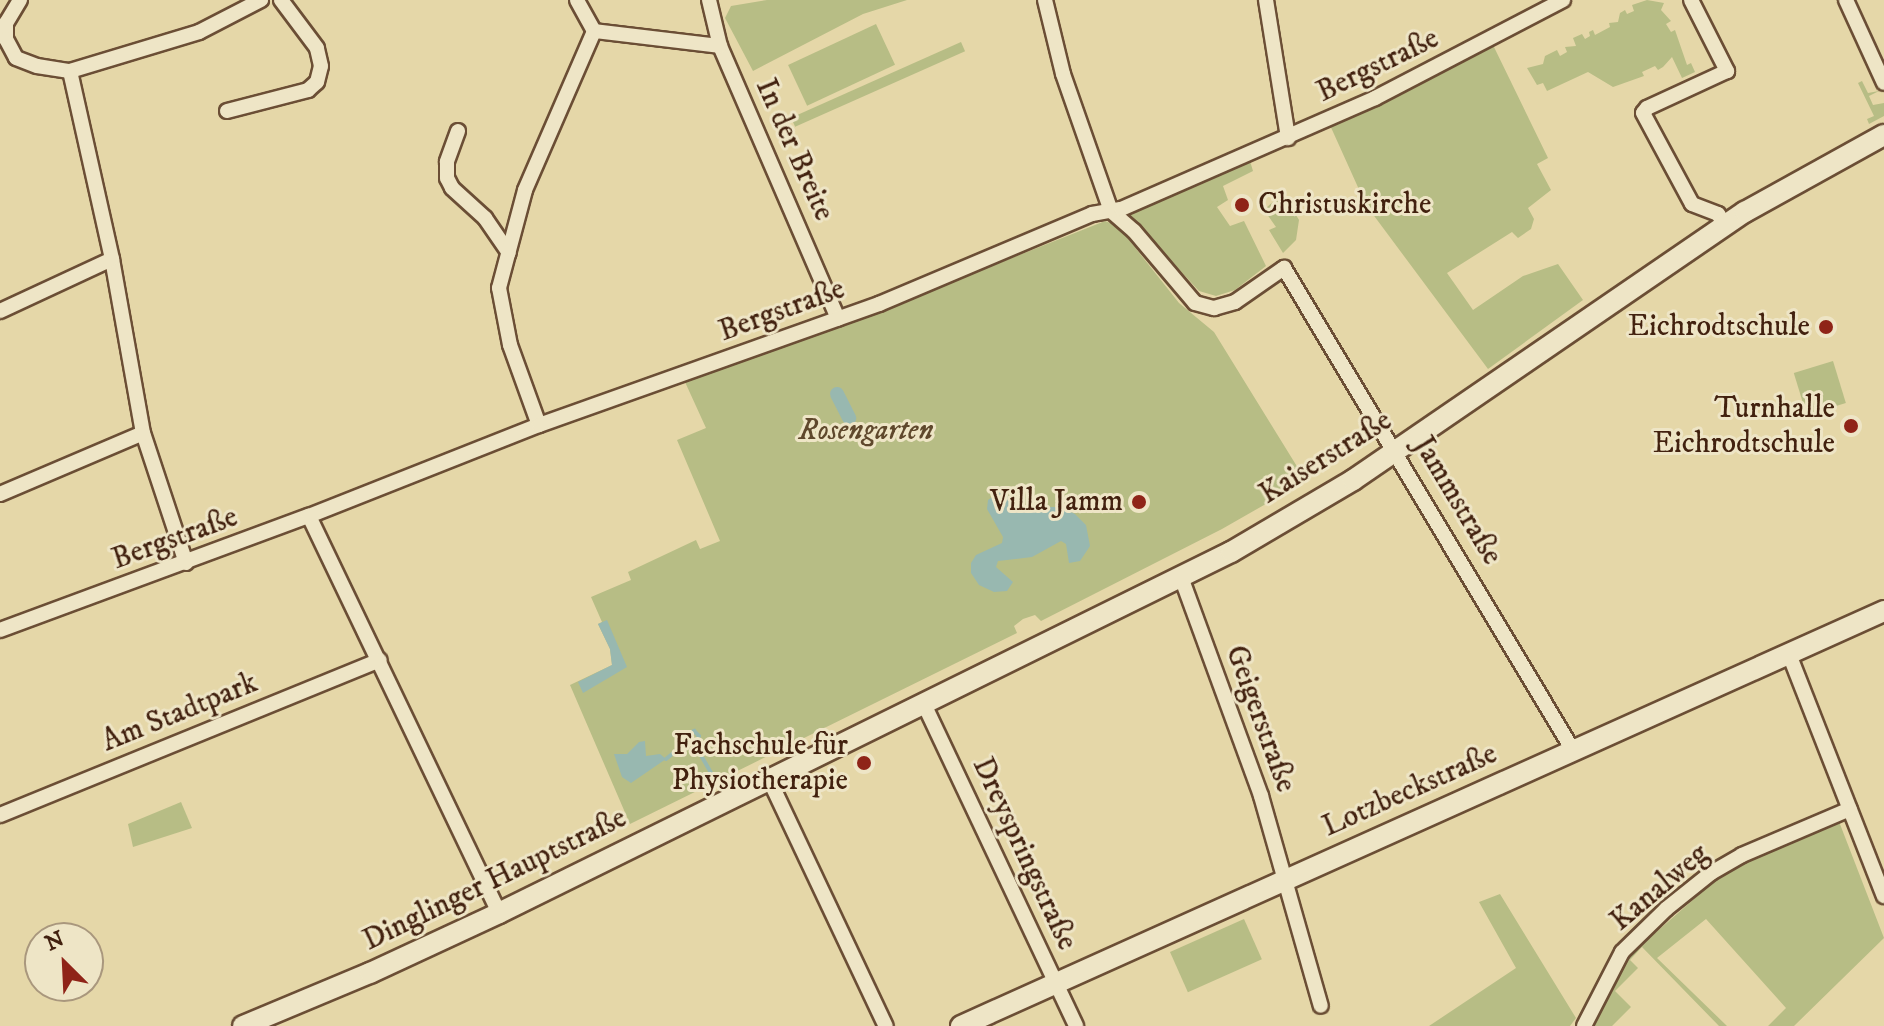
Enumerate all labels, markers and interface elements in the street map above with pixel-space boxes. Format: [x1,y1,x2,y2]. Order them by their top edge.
street label: Bergstraße [1311,21,1445,111]
street label: In der Breite [747,73,841,227]
place label: Christuskirche [1258,187,1431,223]
marker: Christuskirche [1233,196,1251,214]
street label: Bergstraße [714,272,850,350]
place label: Eichrodtschule [1628,309,1810,345]
marker: Eichrodtschule [1817,318,1835,336]
place label: Turnhalle Eichrodtschule [1653,391,1835,462]
street label: Kaiserstraße [1253,403,1399,513]
park label: Rosengarten [798,413,934,449]
marker: Turnhalle Eichrodtschule [1842,417,1860,435]
street label: Jammstraße [1405,430,1509,572]
place label: Villa Jamm [990,484,1123,520]
marker: Villa Jamm [1130,493,1148,511]
street label: Bergstraße [107,500,243,578]
street label: Geigerstraße [1217,641,1303,797]
street label: Am Stadtpark [97,666,263,760]
place label: Fachschule für Physiotherapie [672,728,848,798]
street label: Lotzbeckstraße [1317,736,1503,846]
street label: Dreyspringstraße [964,752,1084,956]
marker: Fachschule für Physiotherapie [855,754,873,772]
street label: Dinglinger Hauptstraße [357,801,633,959]
street label: Kanalweg [1604,837,1716,939]
north arrow [24,922,104,1002]
text: N [41,925,69,957]

